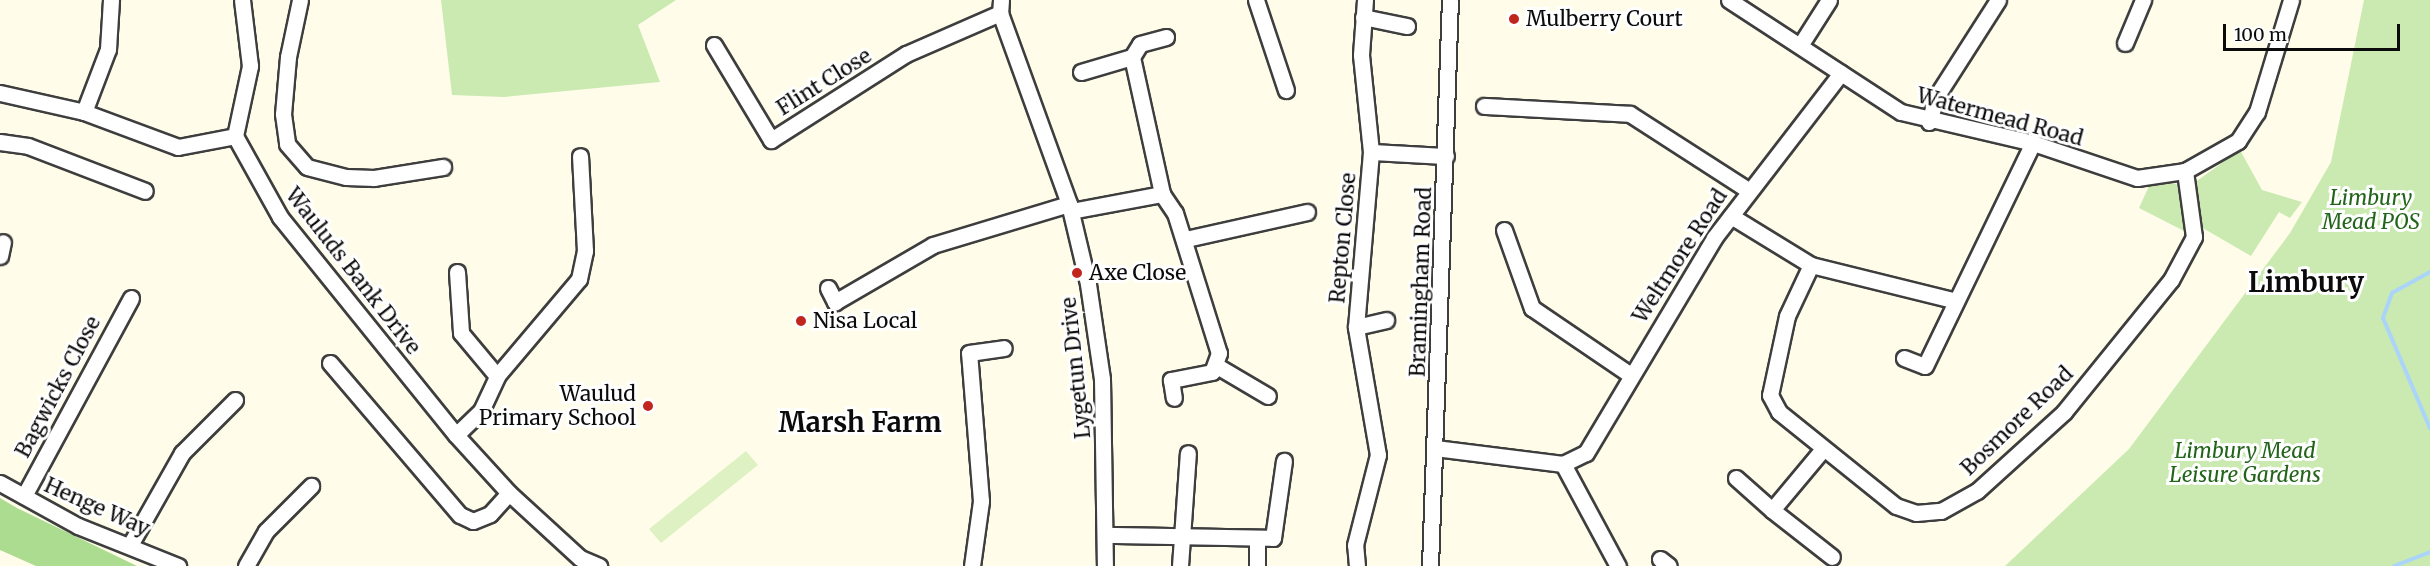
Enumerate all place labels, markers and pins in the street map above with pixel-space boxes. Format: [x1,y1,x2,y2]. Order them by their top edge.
place label: Mulberry Court [1526,6,1683,32]
marker: Mulberry Court [1507,12,1521,26]
place label: Axe Close [1089,260,1186,286]
marker: Axe Close [1070,266,1084,280]
place label: Nisa Local [813,308,917,334]
marker: Nisa Local [794,314,808,328]
place label: Waulud Primary School [479,381,636,431]
marker: Waulud Primary School [641,399,655,413]

